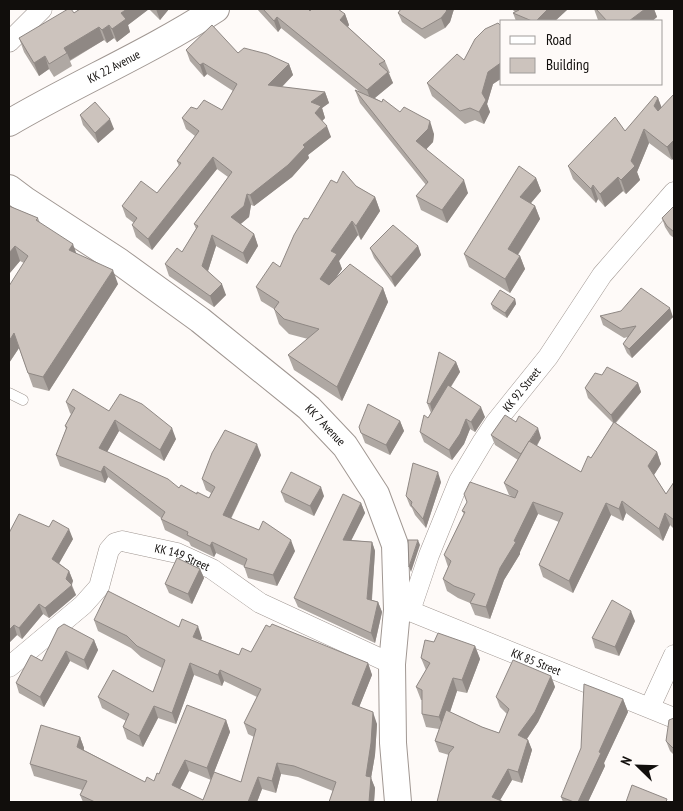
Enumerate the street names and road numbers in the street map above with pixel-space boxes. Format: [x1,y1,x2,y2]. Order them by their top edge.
street label: KK 22 Avenue [85,46,143,86]
street label: KK 92 Street [499,364,544,414]
street label: KK 7 Avenue [302,401,349,449]
street label: KK 149 Street [153,540,213,574]
street label: KK 85 Street [509,645,564,679]

